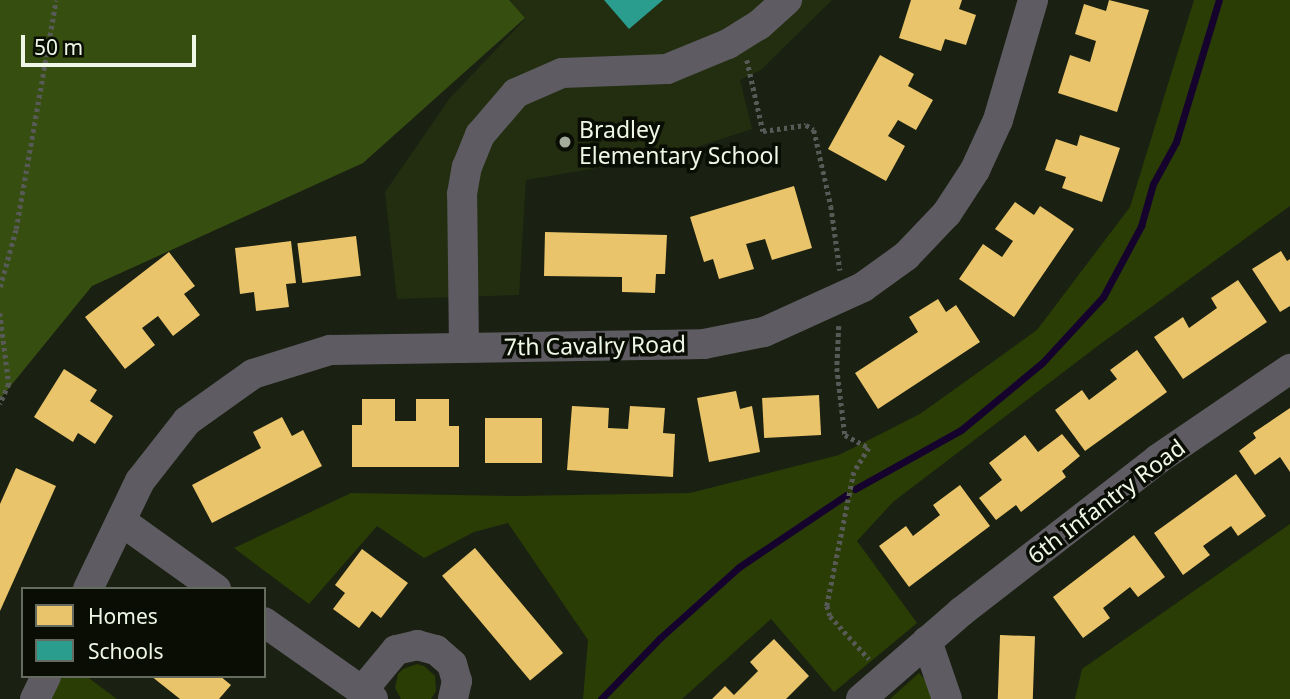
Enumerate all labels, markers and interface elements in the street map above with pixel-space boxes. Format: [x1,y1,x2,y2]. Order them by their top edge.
scale bar [24,21,200,65]
text: 50 m [34,33,83,61]
place label: Bradley Elementary School [579,115,779,169]
marker: Bradley Elementary School [557,134,573,150]
street label: 7th Cavalry Road [504,330,686,360]
street label: 6th Infantry Road [1022,433,1190,569]
legend [21,587,266,678]
text: Homes [88,602,158,630]
text: Schools [88,637,163,665]

